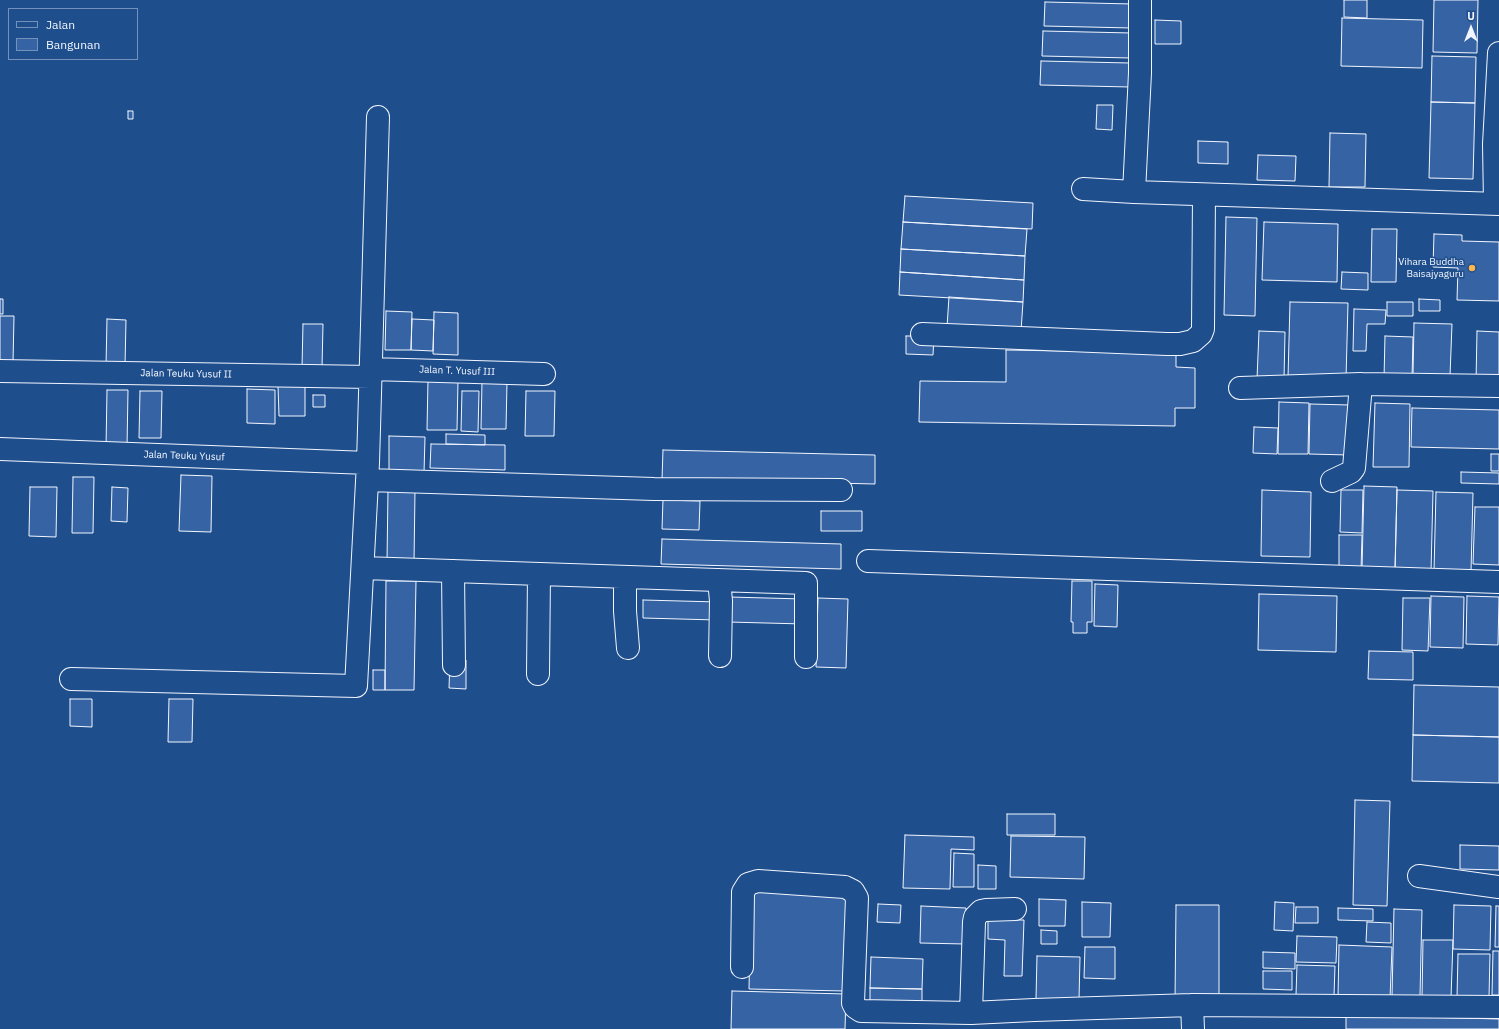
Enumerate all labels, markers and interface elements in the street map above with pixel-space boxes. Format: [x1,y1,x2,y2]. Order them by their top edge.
legend [8,8,138,60]
north arrow [1451,8,1491,48]
text: U [1467,9,1475,23]
text: Jalan [46,17,75,32]
text: Bangunan [46,37,100,52]
place label: Vihara Buddha Baisajyaguru [1398,256,1464,280]
marker: Vihara Buddha Baisajyaguru [1467,263,1477,273]
street label: Jalan T. Yusuf III [419,364,495,378]
street label: Jalan Teuku Yusuf II [140,367,232,381]
street label: Jalan Teuku Yusuf [143,449,225,463]

